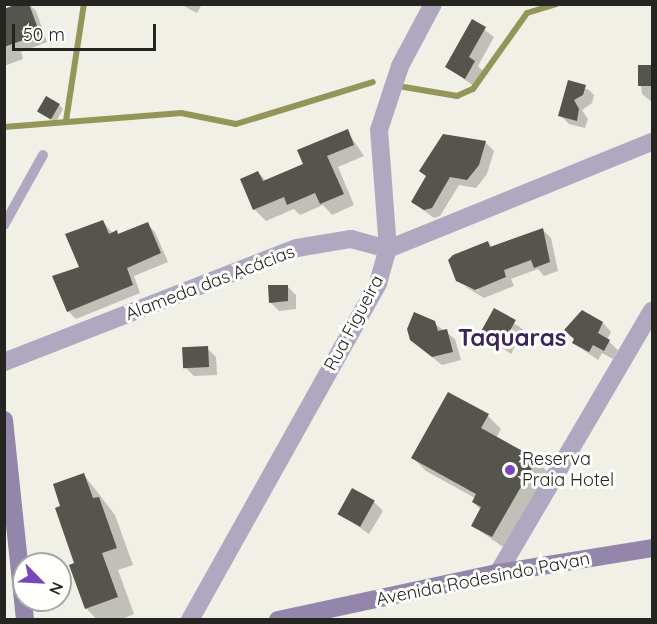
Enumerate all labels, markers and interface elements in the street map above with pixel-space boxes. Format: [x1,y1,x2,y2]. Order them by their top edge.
scale bar [15,12,159,50]
text: 50 m [23,23,65,46]
street label: Alameda das Acácias [122,241,298,325]
street label: Rua Figueira [320,272,388,374]
district label: Taquaras [458,324,566,352]
place label: Reserva Praia Hotel [522,449,614,492]
marker: Reserva Praia Hotel [503,463,517,477]
street label: Avenida Rodesindo Pavan [374,548,592,610]
north arrow [12,552,72,612]
text: N [45,579,68,598]

